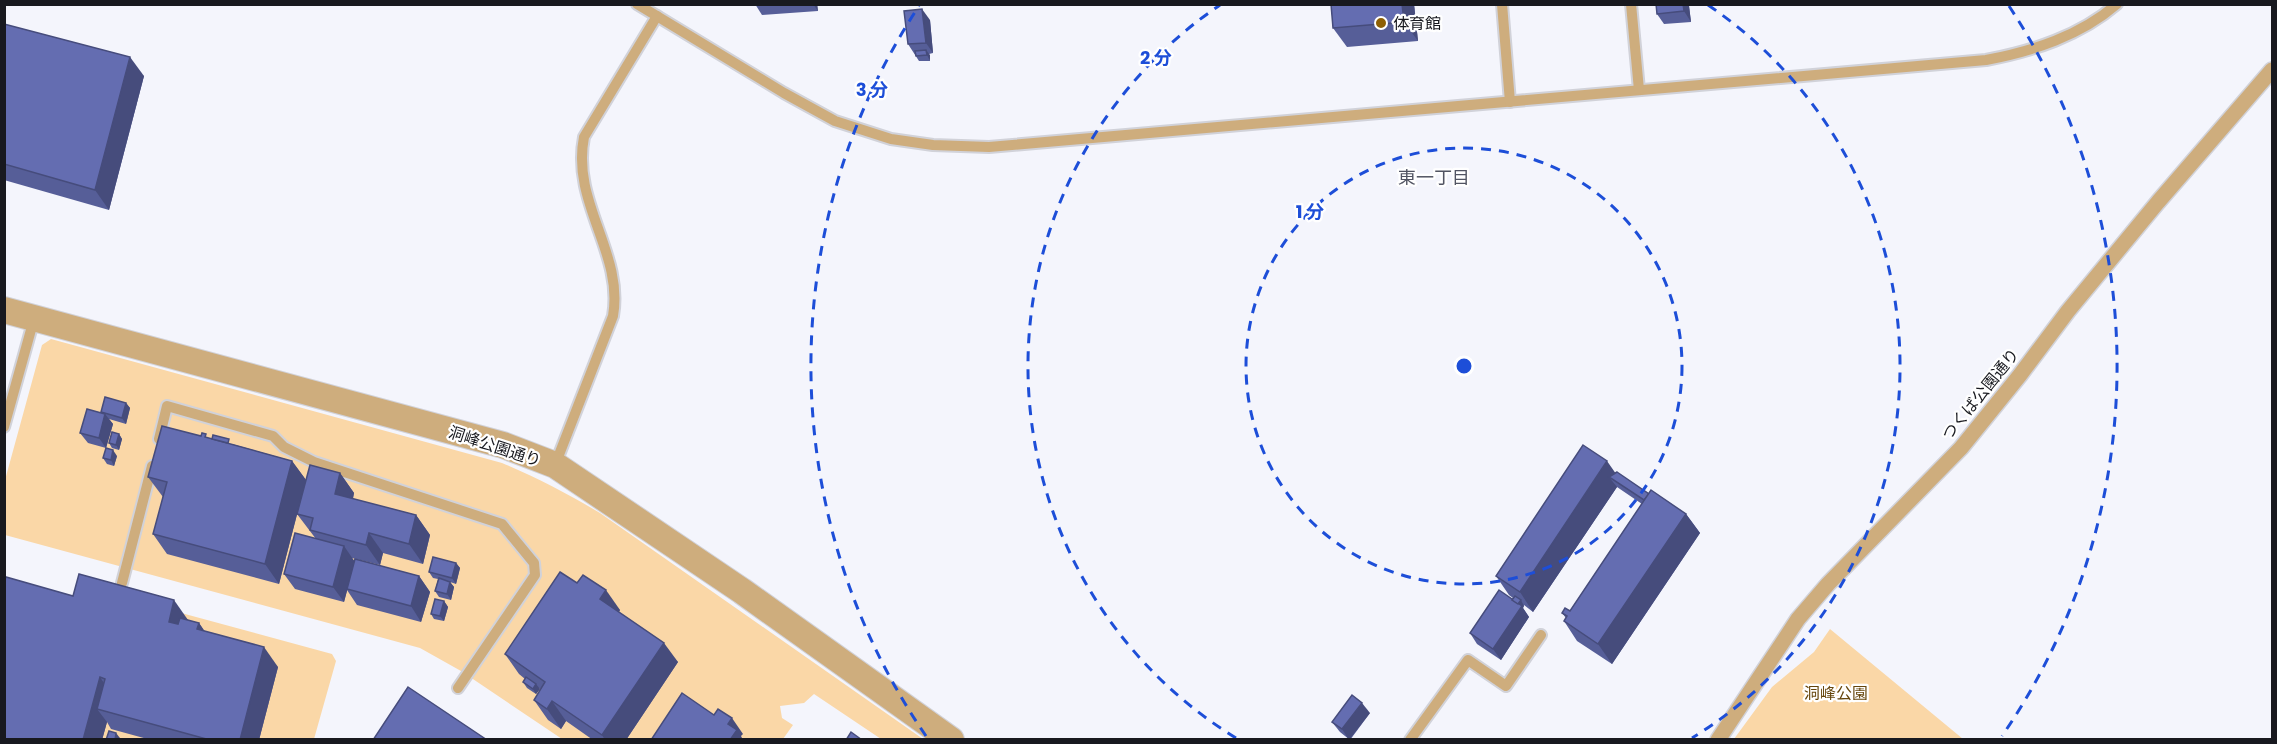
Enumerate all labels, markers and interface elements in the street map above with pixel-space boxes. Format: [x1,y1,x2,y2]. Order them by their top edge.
place label: 体育館 [1393,12,1441,35]
marker: 体育館 [1374,16,1388,30]
text: 2 分 [1140,45,1172,70]
text: 3 分 [856,77,888,102]
district label: 東一丁目 [1398,165,1470,190]
text: 1 分 [1296,199,1324,224]
street label: つくば公園通り [1936,344,2025,445]
centre of rings [1454,356,1474,376]
street label: 洞峰公園通り [446,421,544,472]
park label: 洞峰公園 [1804,682,1868,705]

